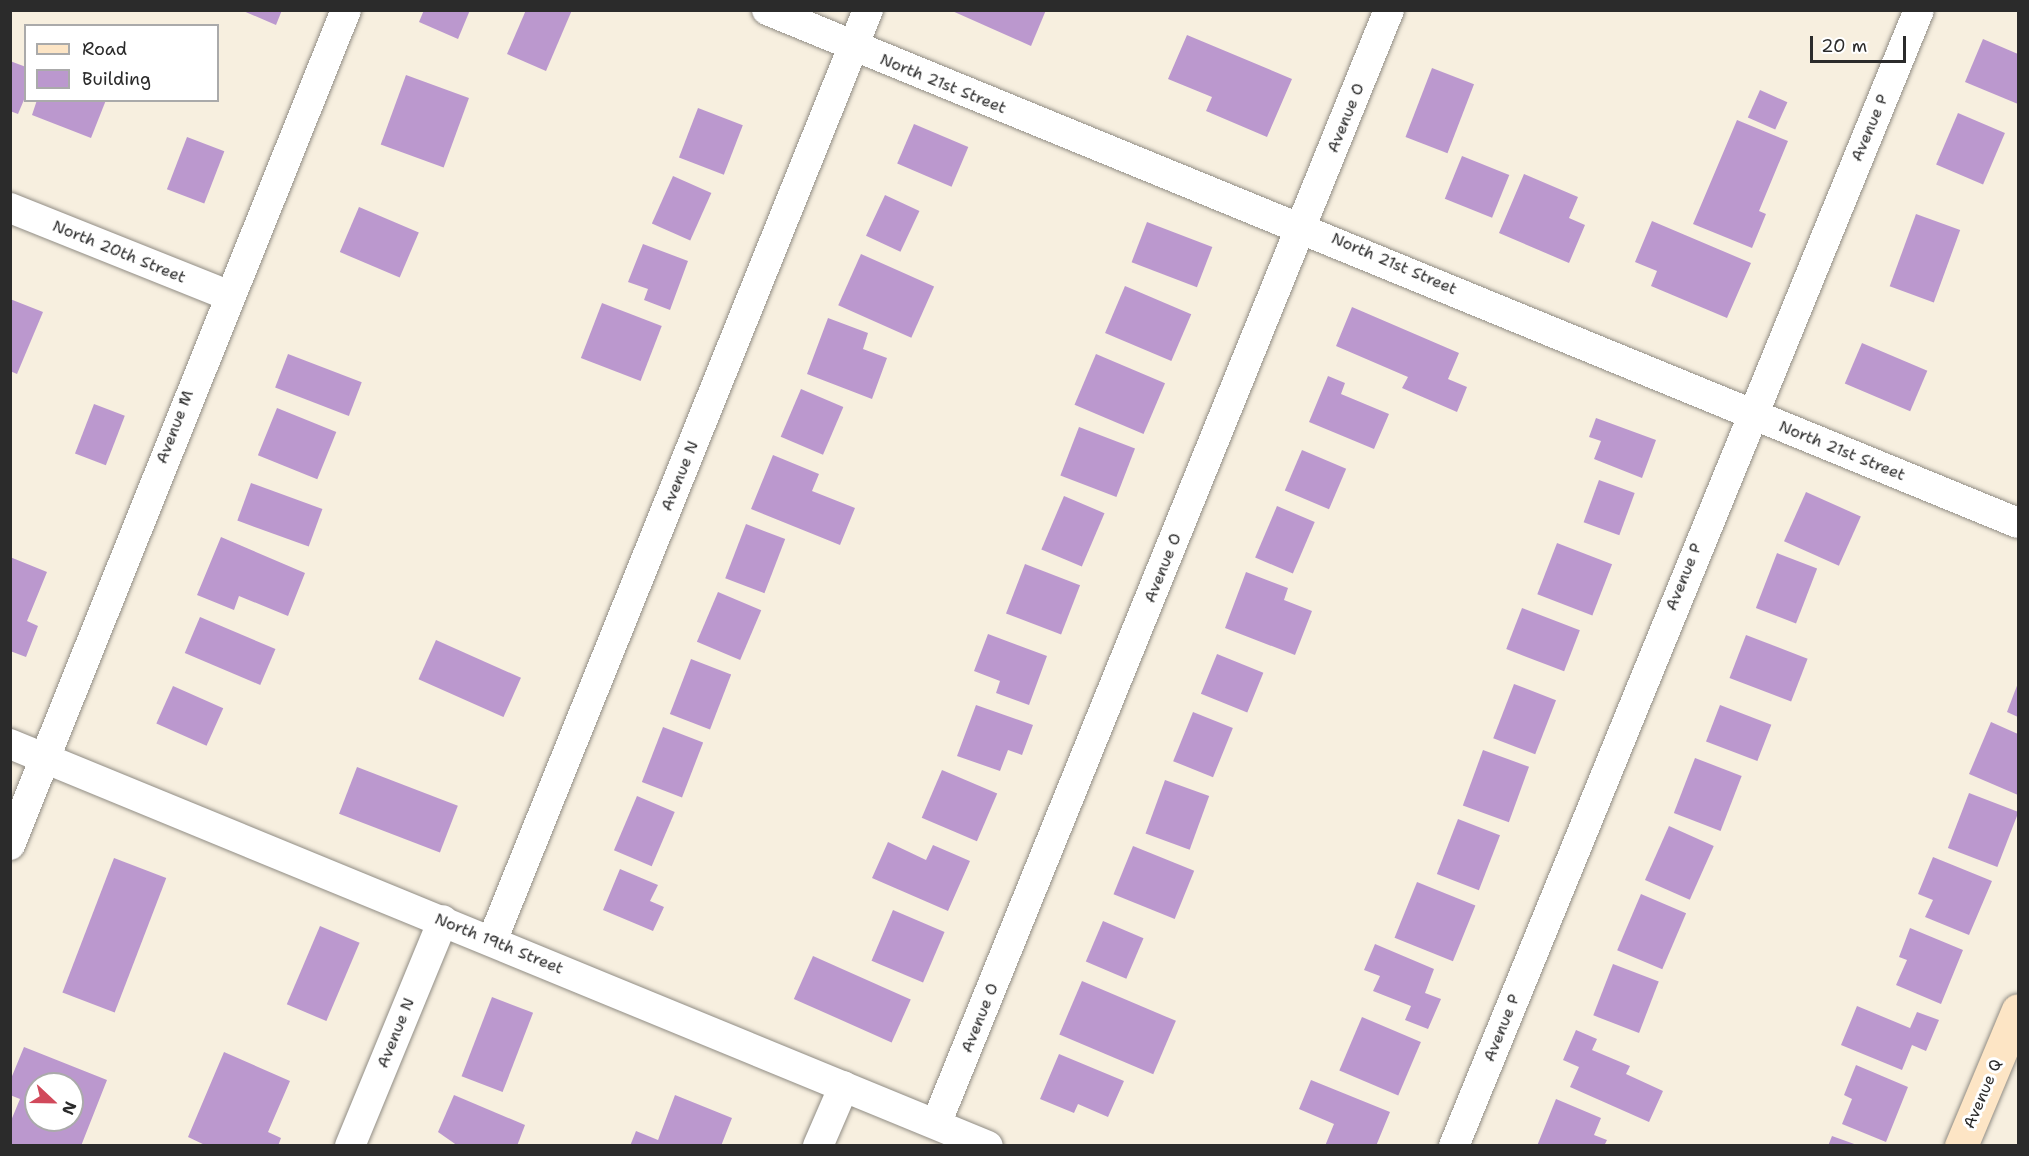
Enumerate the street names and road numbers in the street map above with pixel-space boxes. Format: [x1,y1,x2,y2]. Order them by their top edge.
street label: North 21st Street [877,50,1009,118]
street label: Avenue O [1323,80,1369,156]
street label: Avenue P [1847,91,1893,165]
street label: North 20th Street [50,217,188,287]
street label: North 21st Street [1328,229,1460,299]
street label: Avenue M [152,388,198,466]
street label: North 21st Street [1776,417,1908,485]
street label: Avenue N [657,438,703,514]
street label: Avenue O [1140,530,1186,606]
street label: Avenue P [1662,540,1706,614]
street label: North 19th Street [432,909,566,979]
street label: Avenue O [957,980,1003,1056]
street label: Avenue P [1480,991,1524,1065]
street label: Avenue N [373,995,419,1071]
street label: Avenue Q [1960,1056,2006,1132]

